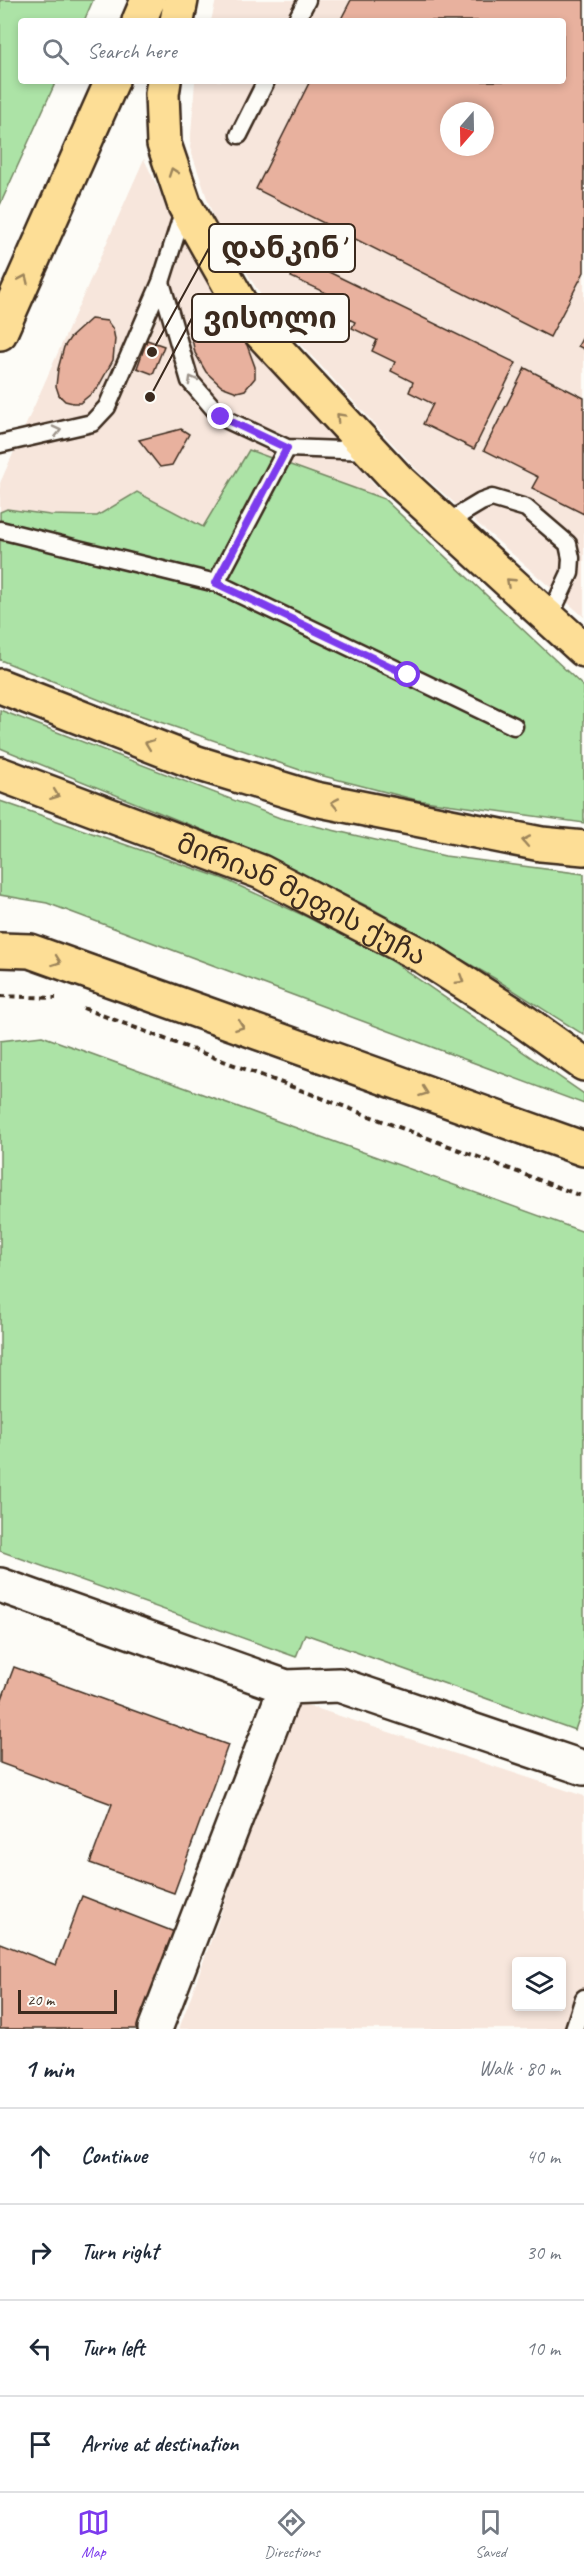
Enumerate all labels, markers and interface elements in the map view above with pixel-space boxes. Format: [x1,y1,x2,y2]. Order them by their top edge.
search box [18,18,566,84]
icon: search [39,35,72,68]
text: Search here [87,37,177,65]
north arrow [440,102,494,156]
one-way arrow [168,167,181,178]
callout: დანკინ' [209,224,355,272]
text: დანკინ' [221,229,349,267]
one-way arrow [17,275,29,286]
callout: ვისოლი [192,294,349,342]
text: ვისოლი [203,299,337,337]
one-way arrow [188,376,199,386]
route end [207,403,233,429]
one-way arrow [337,413,348,424]
one-way arrow [52,426,62,439]
one-way arrow [506,578,517,589]
route start [394,661,420,687]
one-way arrow [144,739,155,751]
one-way arrow [49,787,60,800]
one-way arrow [330,797,340,810]
street label: მირიან მეფის ქუჩა [172,825,433,973]
one-way arrow [521,835,531,848]
one-way arrow [51,953,62,966]
one-way arrow [454,973,464,985]
one-way arrow [235,1019,245,1032]
one-way arrow [418,1084,429,1097]
map controls [512,1957,566,2011]
button: layers [512,1957,566,2011]
scale bar [18,1987,117,2014]
text: 20 m [27,1990,54,2010]
text: 1 min [24,2052,74,2085]
text: Walk · 80 m [479,2056,560,2081]
icon: ahead [24,2140,57,2173]
text: Continue [81,2142,147,2170]
text: 40 m [526,2144,560,2169]
icon: right [24,2236,57,2269]
text: Turn right [81,2238,158,2266]
text: 30 m [526,2240,560,2265]
icon: left [24,2332,57,2365]
text: Turn left [81,2334,145,2362]
text: 10 m [526,2336,560,2361]
icon: arrive [24,2428,57,2461]
text: Arrive at destination [81,2430,238,2458]
tab: Map [77,2506,110,2562]
tab: Directions [264,2506,320,2562]
tab: Saved [474,2506,507,2562]

